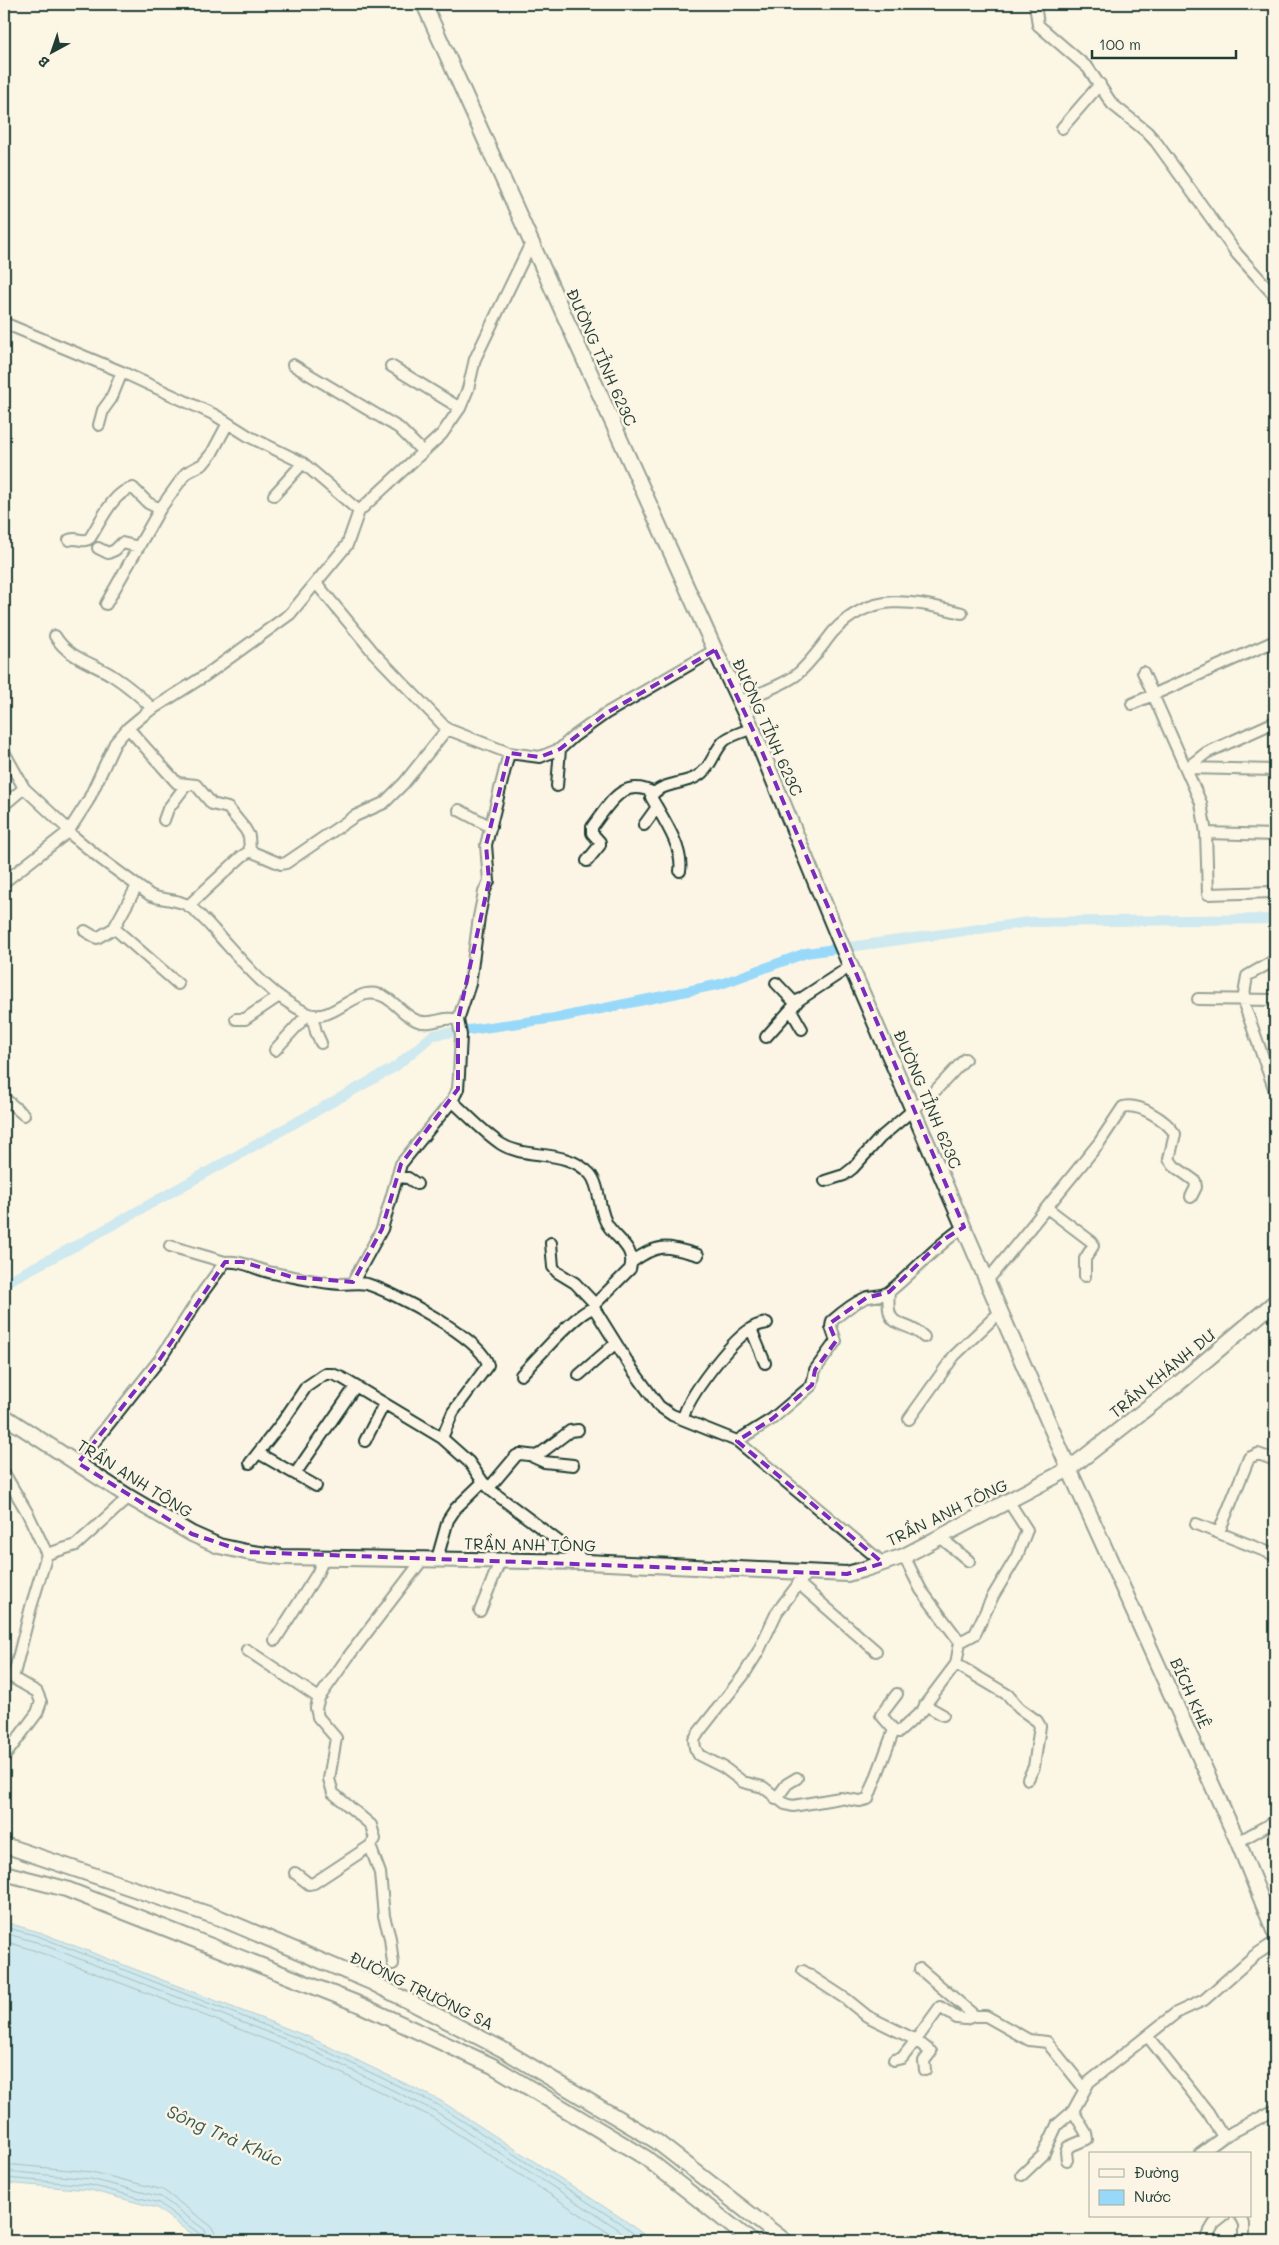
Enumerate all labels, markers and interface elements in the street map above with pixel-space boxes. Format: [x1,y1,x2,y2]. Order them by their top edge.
north arrow [28,28,78,78]
scale bar [1092,28,1235,60]
text: 100 m [1099,34,1141,54]
text: B [34,52,53,73]
street label: ĐƯỜNG TỈNH 623C [562,285,642,429]
street label: ĐƯỜNG TỈNH 623C [728,655,808,799]
street label: ĐƯỜNG TỈNH 623C [889,1026,967,1172]
street label: TRẦN KHÁNH DƯ [1105,1324,1220,1422]
street label: TRẦN ANH TÔNG [74,1434,197,1522]
street label: TRẦN ANH TÔNG [883,1474,1011,1550]
street label: TRẦN ANH TÔNG [464,1532,596,1556]
street label: BÍCH KHÊ [1166,1654,1216,1732]
street label: ĐƯỜNG TRƯỜNG SA [346,1946,498,2034]
water label: Sông Trà Khúc [163,2099,287,2171]
legend [1089,2152,1252,2218]
text: Đường [1134,2162,1179,2182]
text: Nước [1134,2186,1171,2206]

